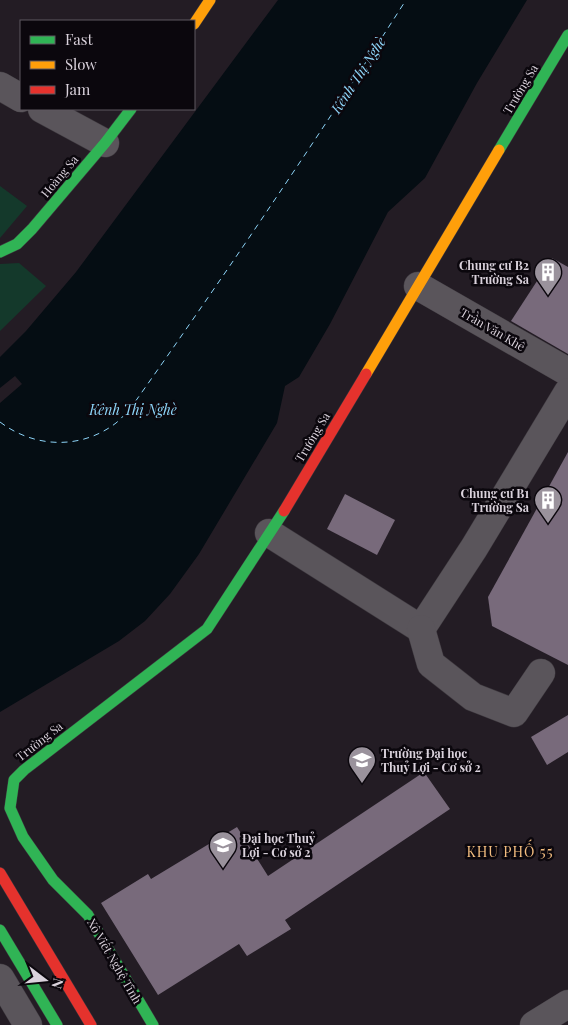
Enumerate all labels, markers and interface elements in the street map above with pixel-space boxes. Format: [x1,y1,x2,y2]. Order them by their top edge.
legend [20,20,195,110]
text: Fast [65,29,94,49]
water label: Kênh Thị Nghè [326,33,390,118]
text: Slow [65,54,97,74]
street label: Trường Sa [499,61,541,117]
text: Jam [64,79,91,99]
street label: Hoàng Sa [37,152,81,200]
place label: Chung cư B2 Trường Sa [459,257,530,287]
building icon: Chung cư B2 Trường Sa [533,257,563,296]
street label: Trần Văn Khê [458,304,528,354]
water label: Kênh Thị Nghè [88,400,177,419]
street label: Trường Sa [291,409,333,465]
place label: Chung cư B1 Trường Sa [461,485,530,515]
building icon: Chung cư B1 Trường Sa [533,485,563,524]
street label: Trường Sa [12,718,66,764]
school or university icon: Trường Đại học Thuỷ Lợi - Cơ sở 2 [347,745,377,784]
place label: Trường Đại học Thuỷ Lợi - Cơ sở 2 [381,745,481,775]
school or university icon: Đại học Thuỷ Lợi - Cơ sở 2 [208,830,238,869]
place label: Đại học Thuỷ Lợi - Cơ sở 2 [242,830,316,860]
district label: KHU PHỐ 55 [467,839,553,861]
street label: Xô Viết Nghệ Tĩnh [84,916,146,1006]
north arrow [20,955,70,1005]
text: N [47,976,69,991]

